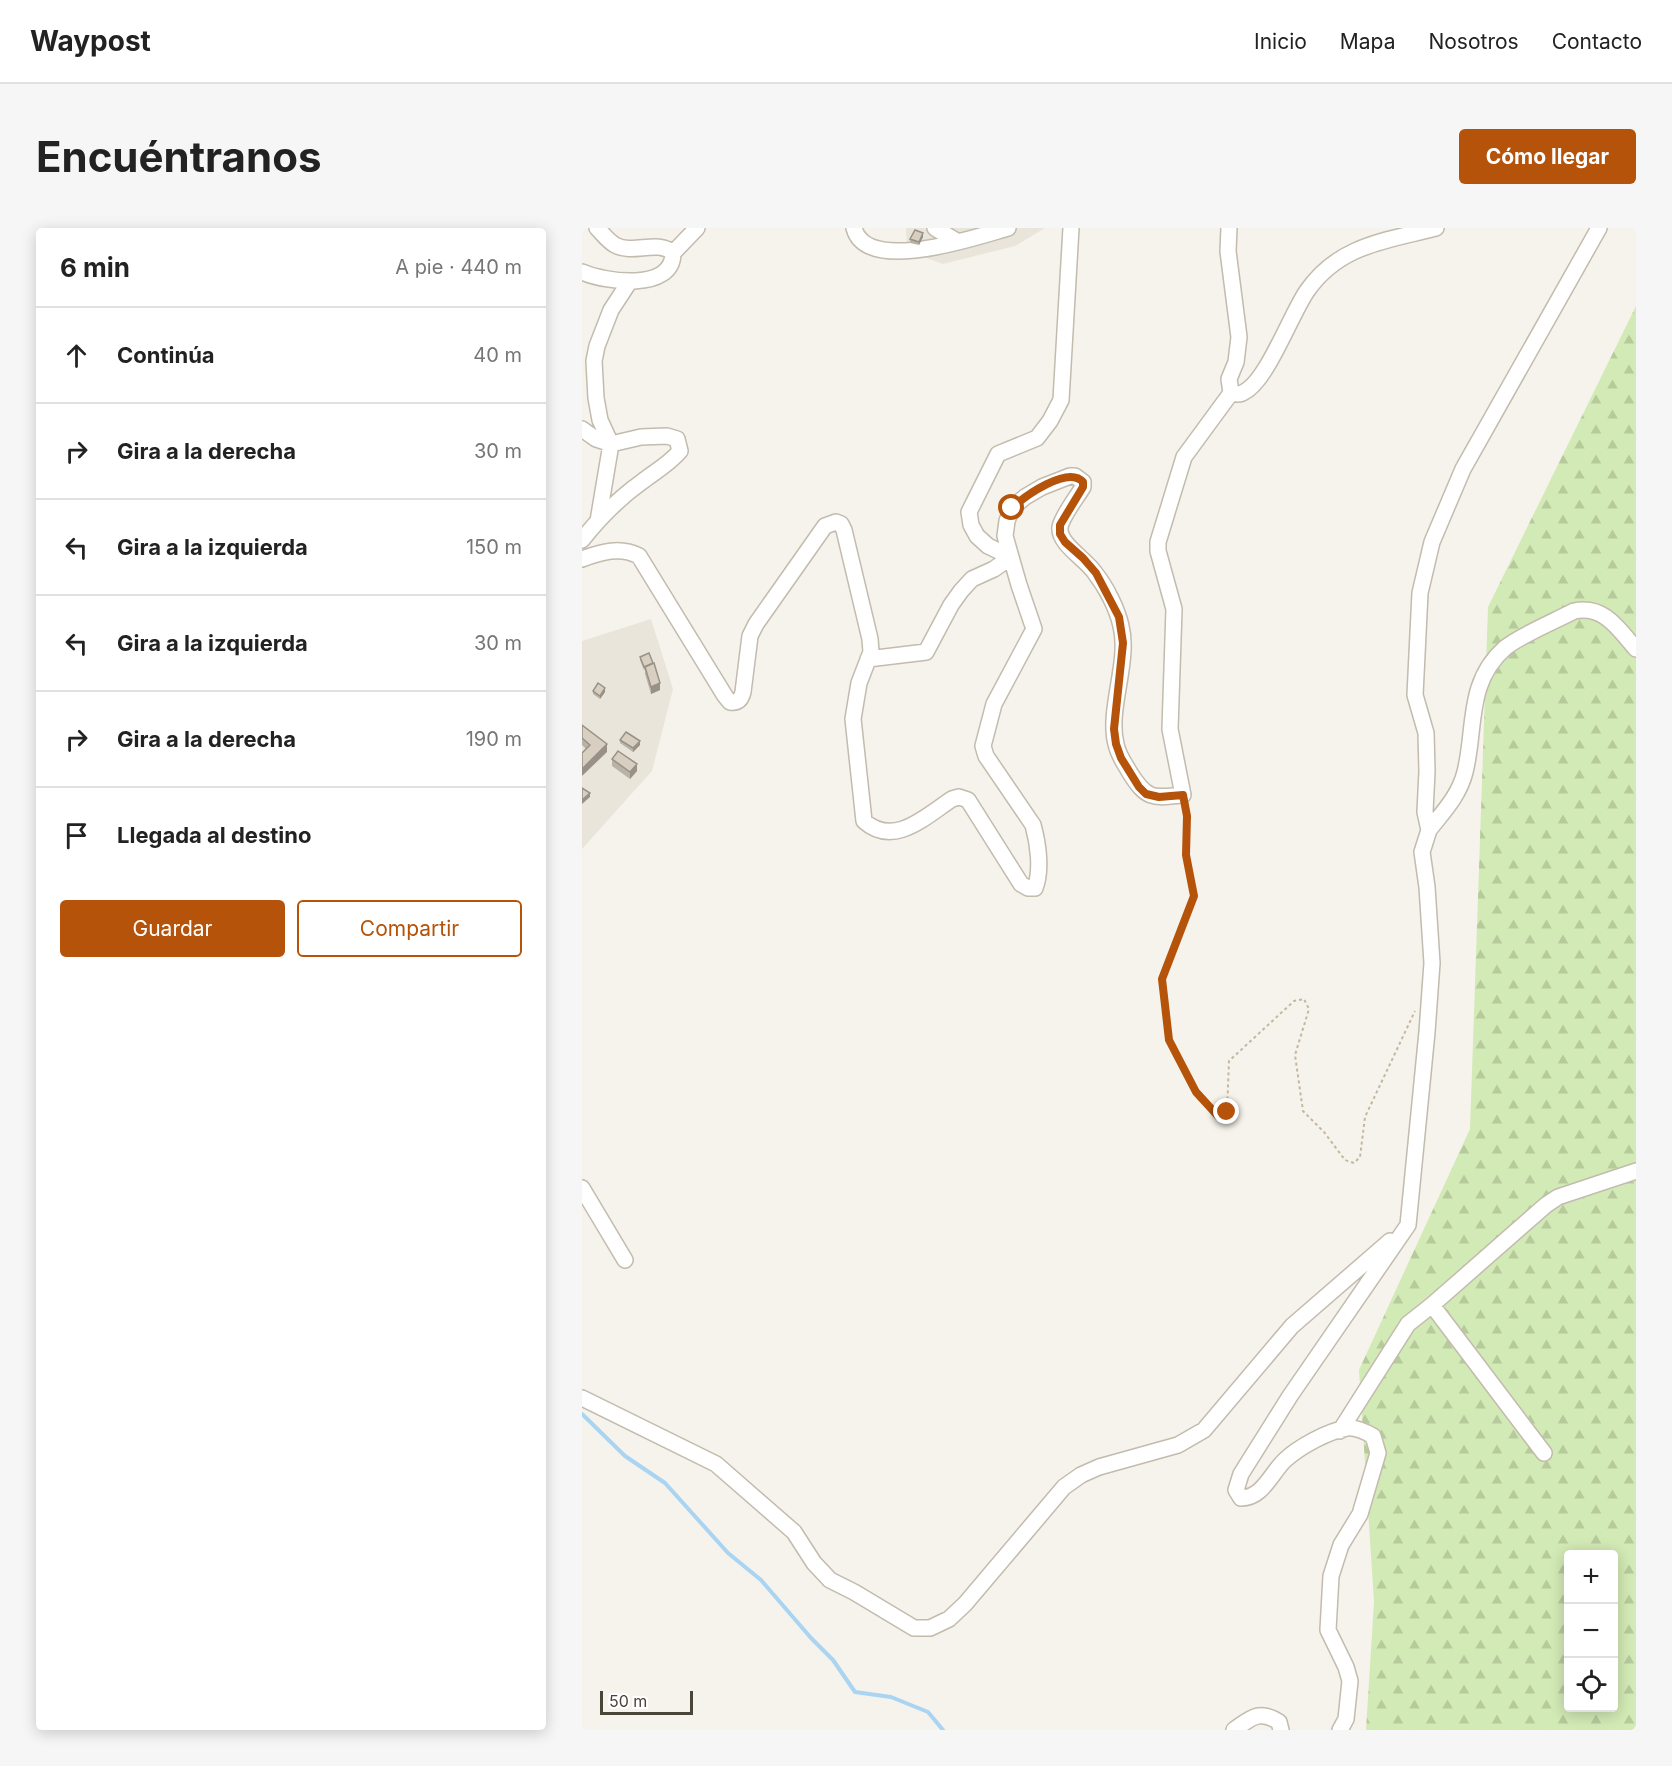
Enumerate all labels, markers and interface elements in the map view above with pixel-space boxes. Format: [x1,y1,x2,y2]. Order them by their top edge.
text: Waypost [30,24,151,58]
text: Inicio [1254,29,1307,54]
text: Mapa [1340,29,1395,54]
text: Nosotros [1428,29,1519,54]
text: Contacto [1552,29,1642,54]
button: Cómo llegar [1459,129,1636,184]
text: Encuéntranos [36,131,321,182]
text: 6 min [60,252,130,283]
text: A pie · 440 m [395,255,522,279]
icon: ahead [60,339,93,372]
text: Continúa [117,342,215,368]
text: 40 m [473,343,522,367]
icon: right [60,435,93,468]
text: Gira a la derecha [117,438,296,464]
text: 30 m [474,439,522,463]
route start [998,494,1024,520]
icon: left [60,531,93,564]
text: Gira a la izquierda [117,534,308,560]
text: 150 m [466,535,522,559]
icon: left [60,627,93,660]
text: Gira a la izquierda [117,630,308,656]
text: 30 m [474,631,522,655]
icon: right [60,723,93,756]
text: Gira a la derecha [117,726,296,752]
text: 190 m [466,727,522,751]
icon: arrive [60,819,93,852]
text: Llegada al destino [117,822,311,848]
button: Guardar [60,900,285,957]
button: Compartir [297,900,522,957]
route end [1213,1098,1239,1124]
map controls [1564,1550,1618,1712]
button: + [1564,1550,1618,1604]
button: − [1564,1604,1618,1658]
button: locate [1564,1658,1618,1712]
scale bar [600,1688,693,1716]
text: 50 m [609,1691,647,1711]

